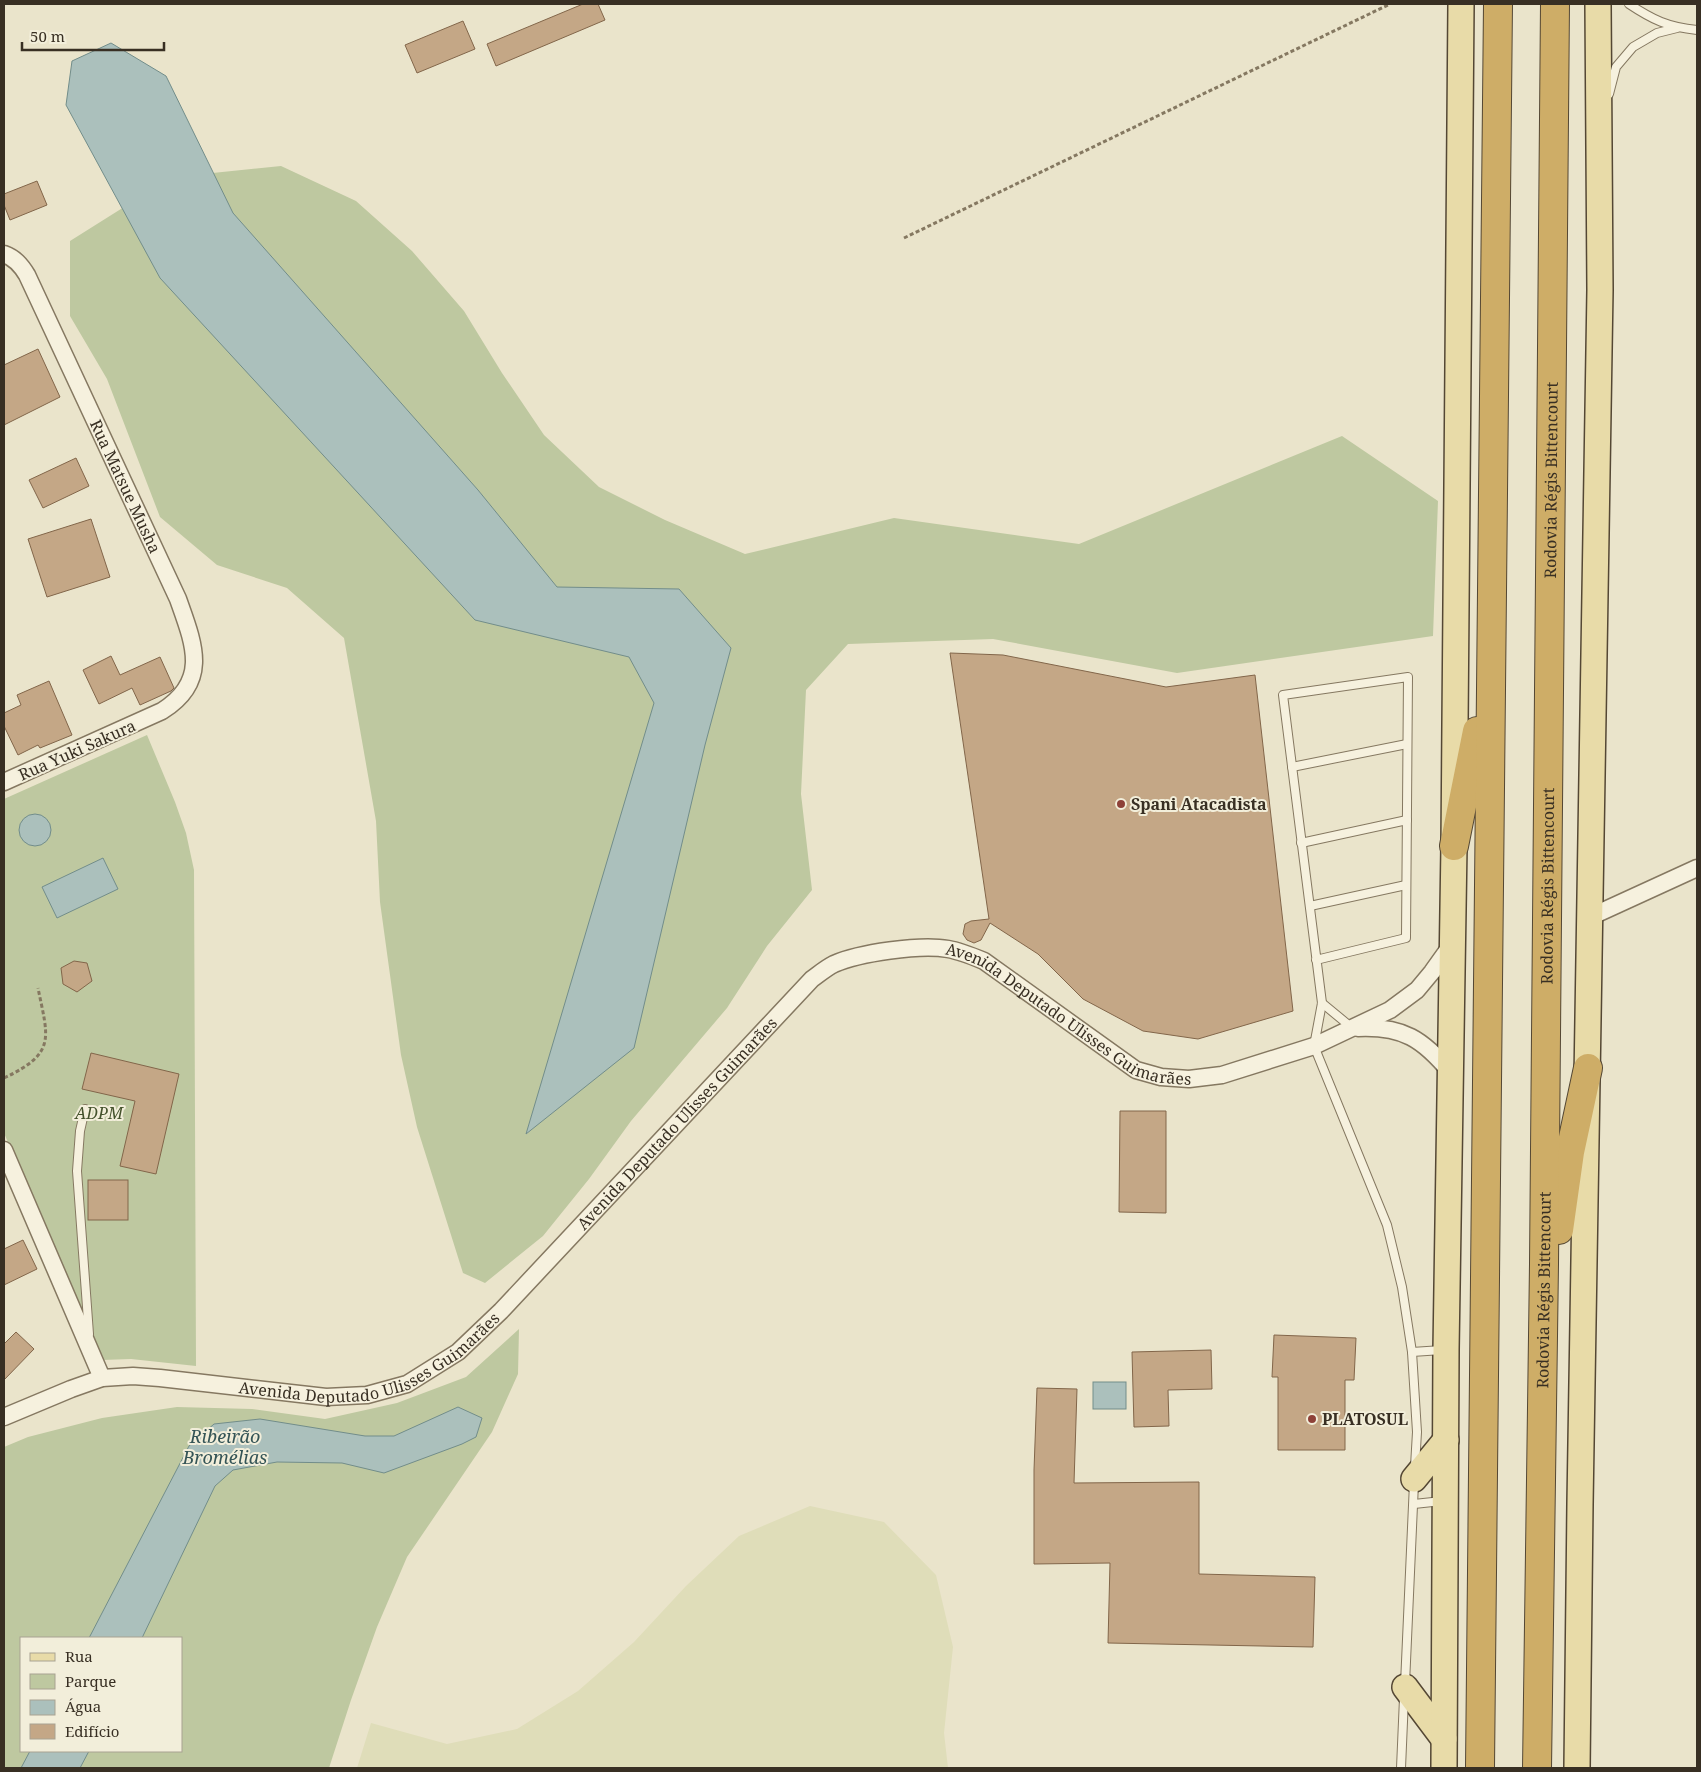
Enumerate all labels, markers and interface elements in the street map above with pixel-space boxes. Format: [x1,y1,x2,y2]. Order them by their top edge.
scale bar [22,20,165,52]
text: 50 m [30,26,65,46]
street label: Rodovia Régis Bittencourt [1539,381,1563,579]
street label: Rua Matsue Musha [85,416,166,557]
street label: Rua Yuki Sakura [15,714,139,786]
street label: Rodovia Régis Bittencourt [1535,787,1559,985]
place label: Spani Atacadista [1131,793,1267,815]
marker: Spani Atacadista [1115,798,1127,810]
street label: Avenida Deputado Ulisses Guimarães [944,938,1192,1090]
street label: Avenida Deputado Ulisses Guimarães [572,1012,782,1234]
park label: ADPM [74,1102,124,1124]
street label: Rodovia Régis Bittencourt [1531,1191,1556,1389]
street label: Avenida Deputado Ulisses Guimarães [238,1307,504,1408]
place label: PLATOSUL [1322,1408,1408,1430]
marker: PLATOSUL [1306,1413,1318,1425]
water label: Ribeirão Bromélias [182,1424,267,1469]
legend [20,1637,182,1752]
text: Rua [65,1646,93,1666]
text: Parque [65,1671,116,1691]
text: Água [65,1696,101,1716]
text: Edifício [65,1721,120,1741]

